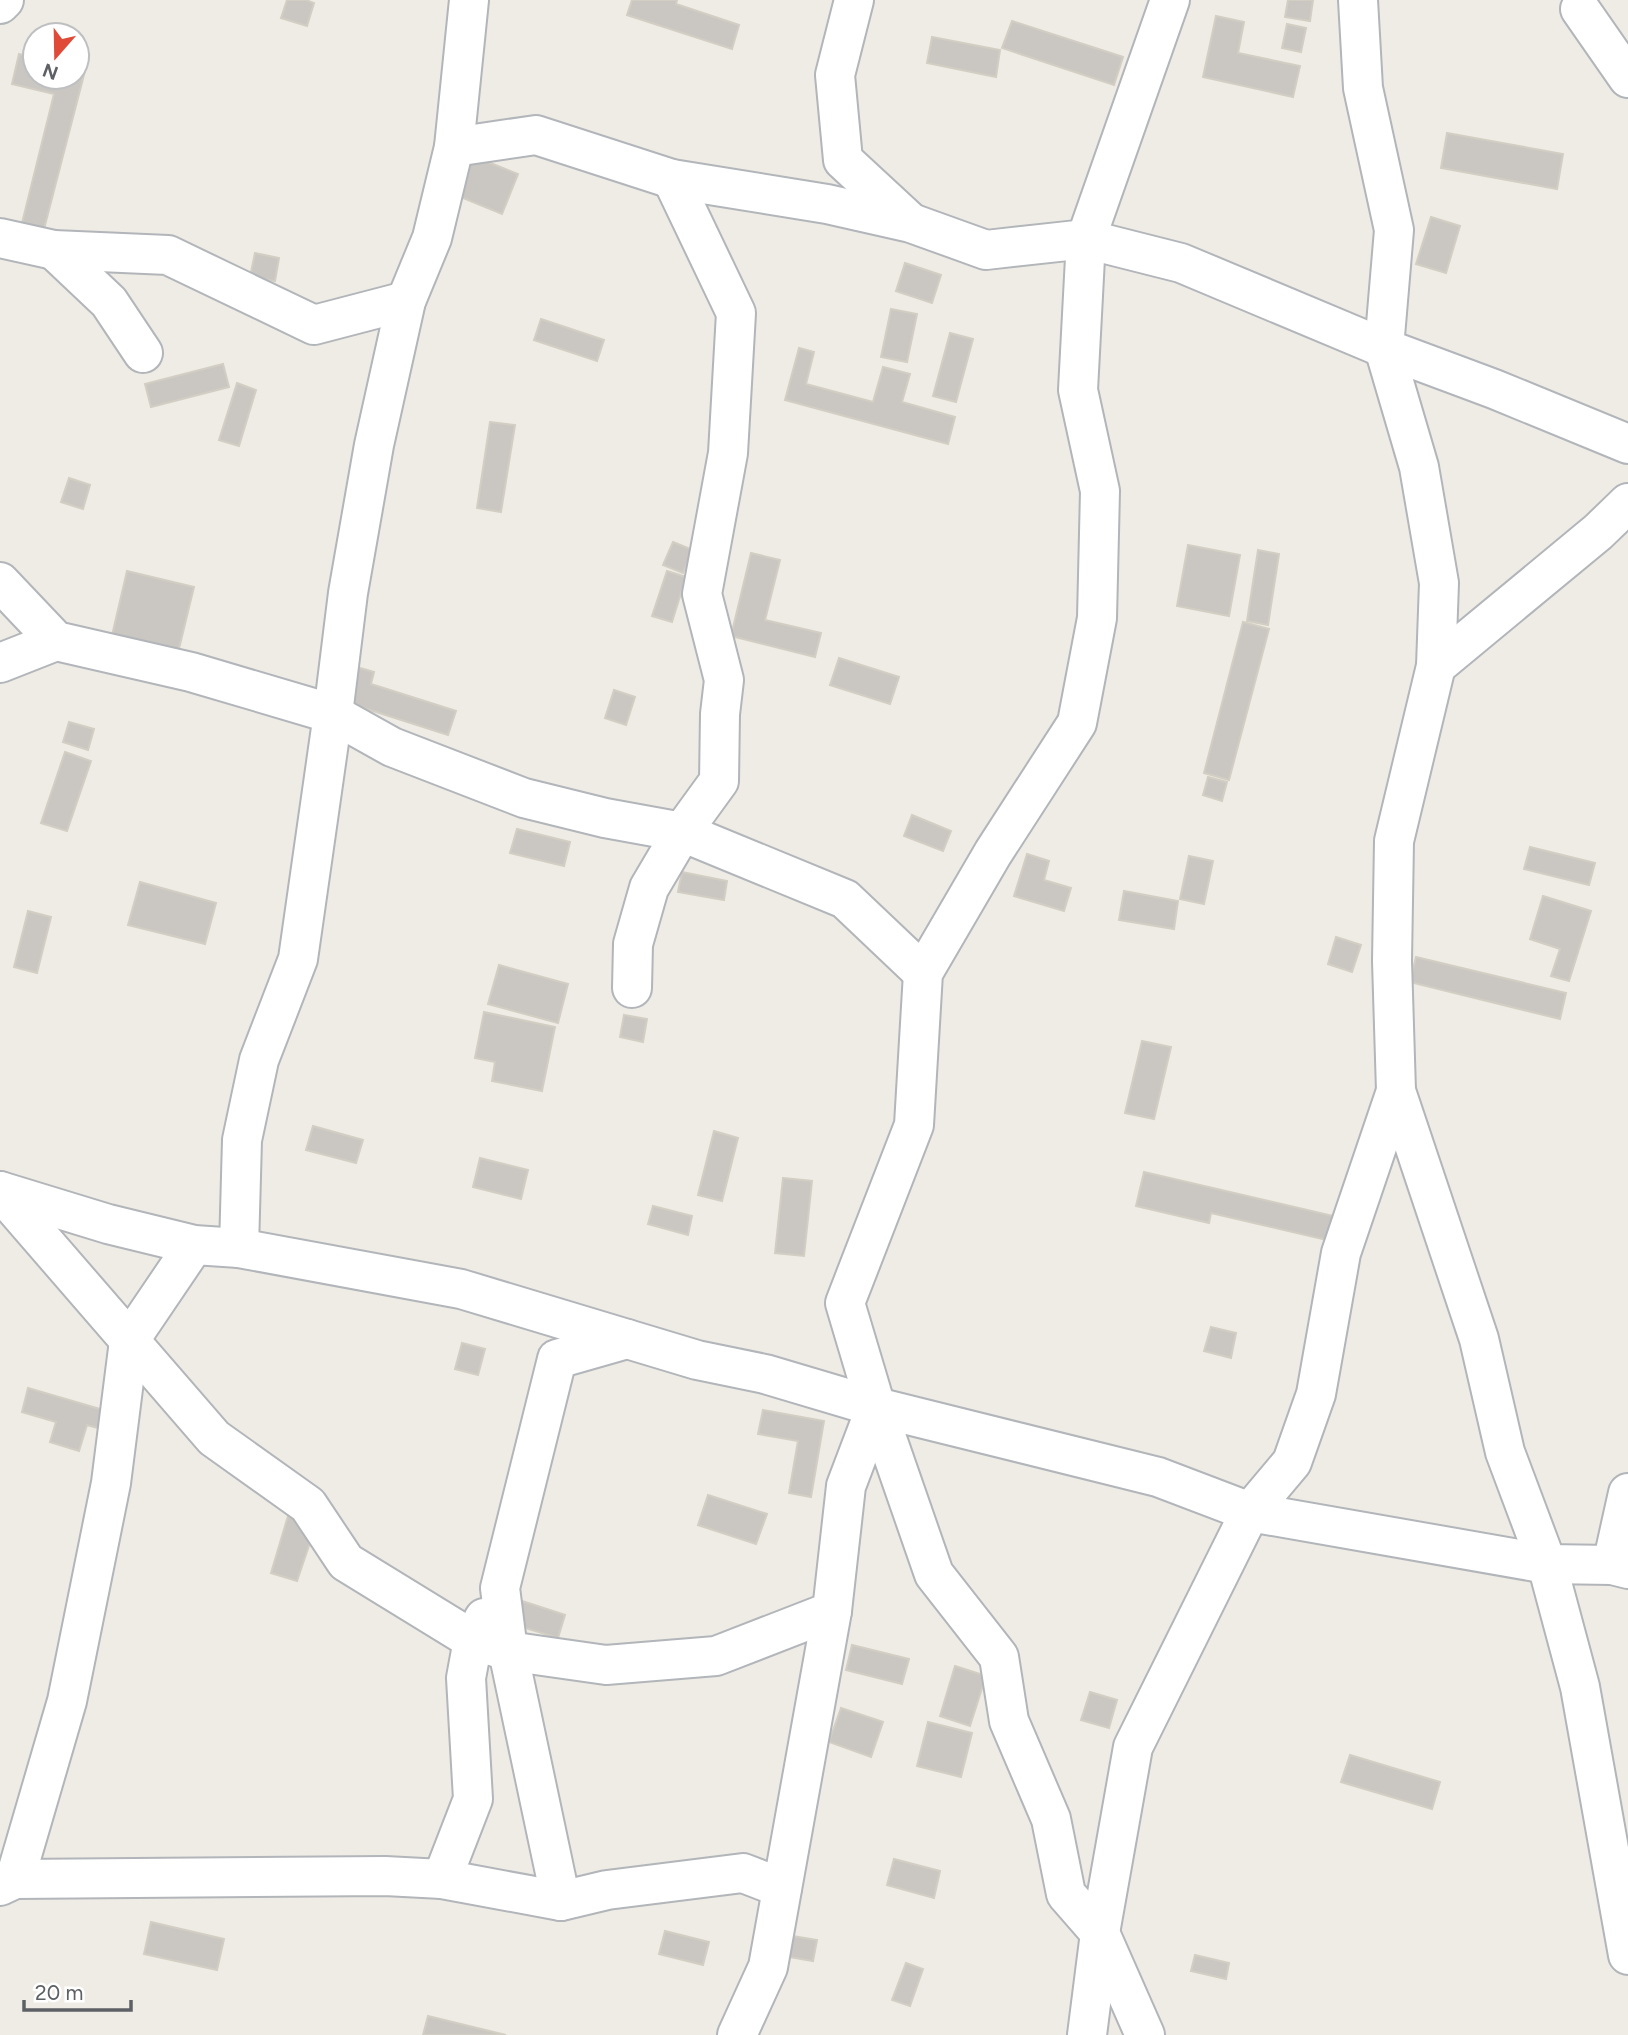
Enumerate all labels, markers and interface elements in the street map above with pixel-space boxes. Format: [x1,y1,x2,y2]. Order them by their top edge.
north arrow [21,21,91,91]
text: N [40,58,61,85]
scale bar [24,1968,131,2012]
text: 20 m [35,1980,83,2005]

